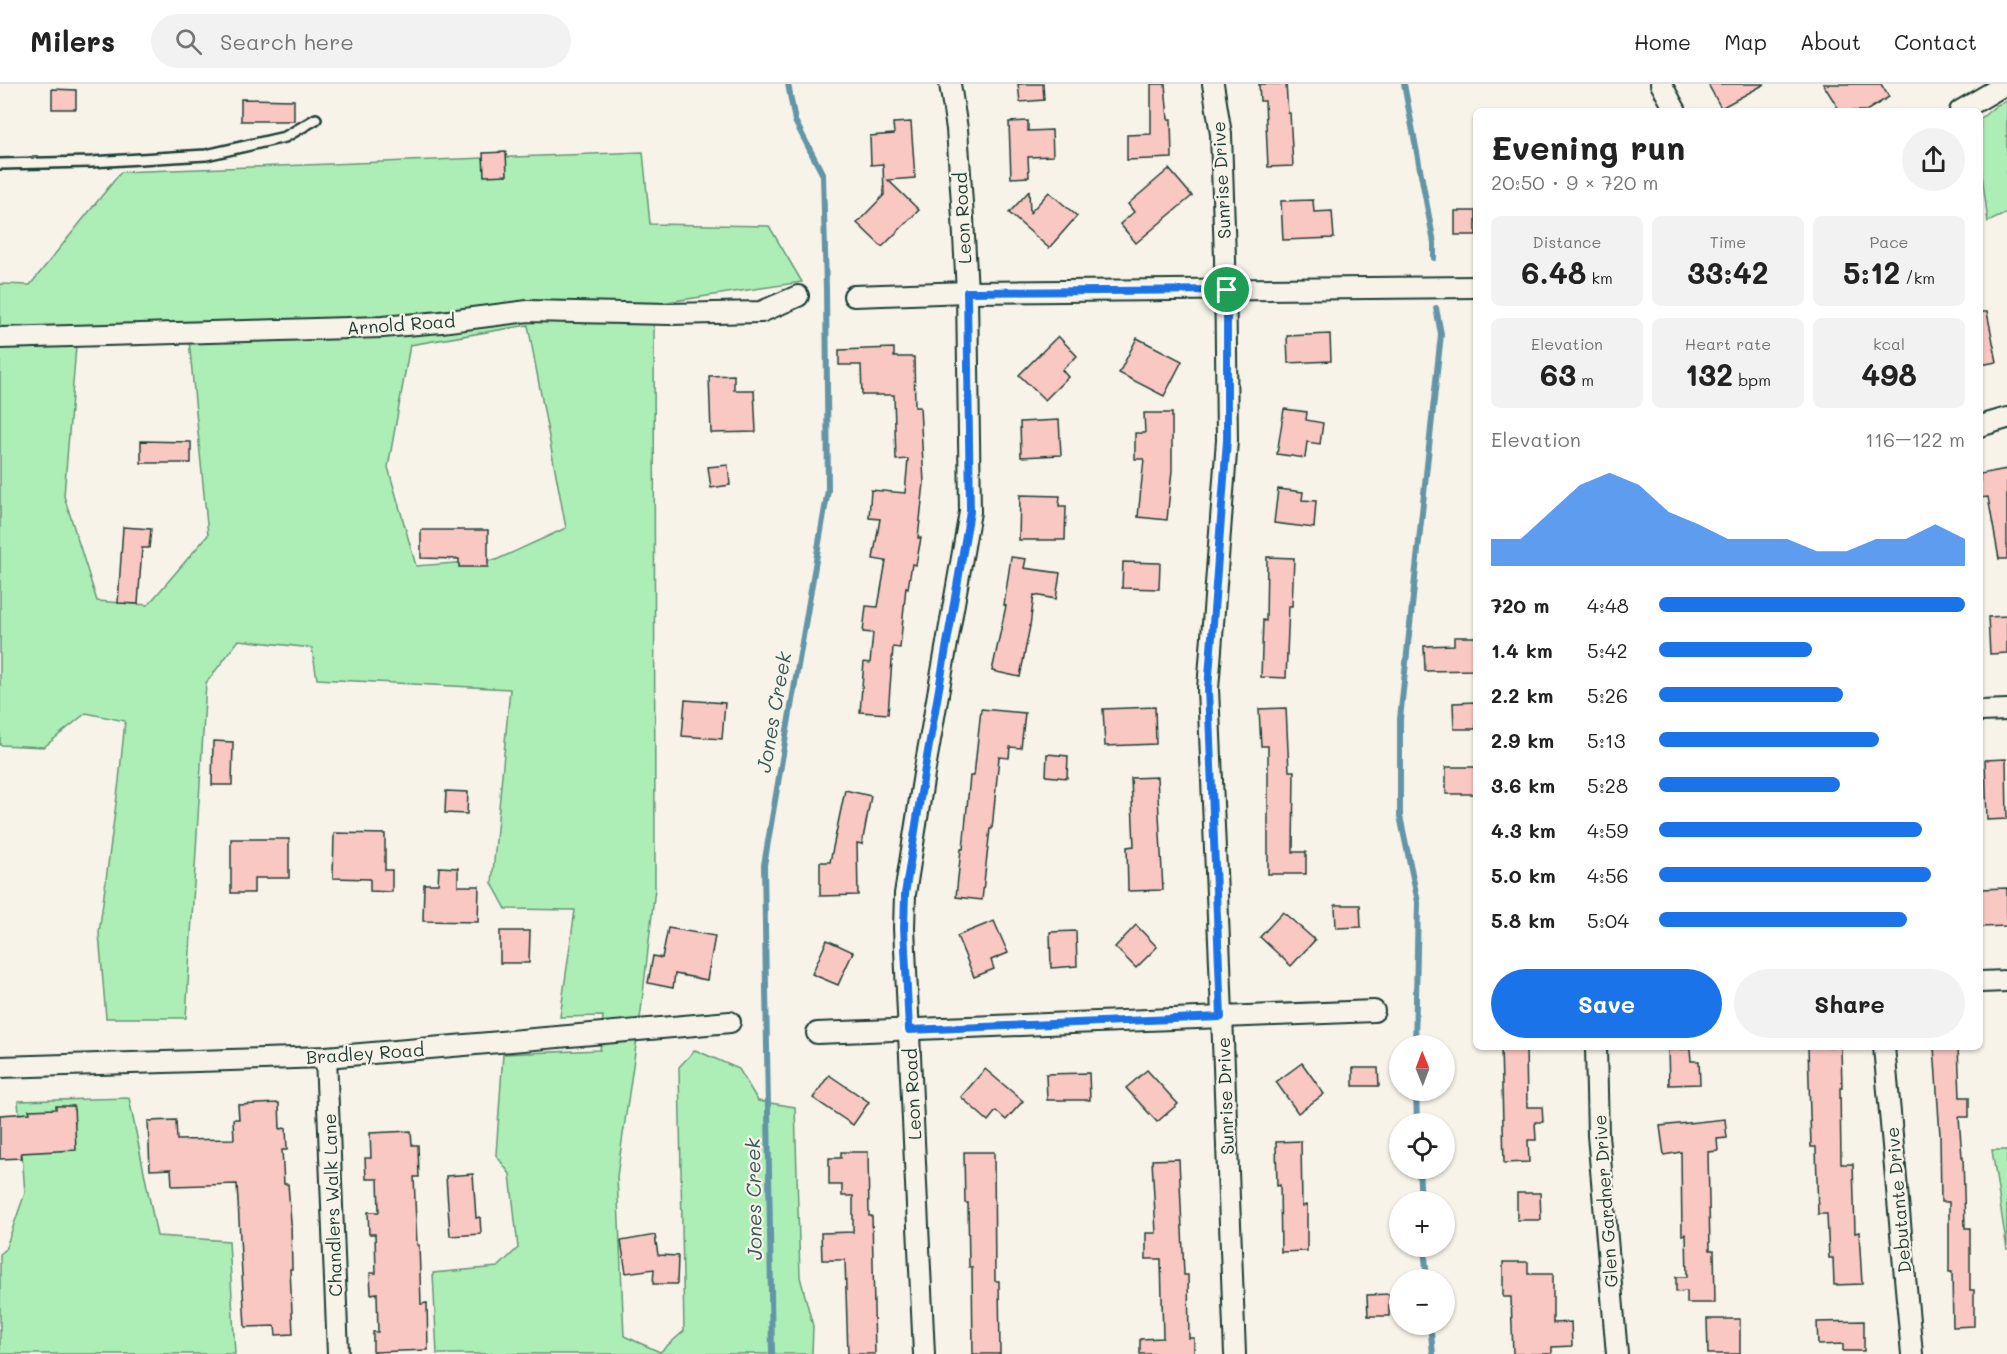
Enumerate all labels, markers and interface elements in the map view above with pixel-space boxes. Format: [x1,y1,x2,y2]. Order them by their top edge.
search box [151,14,571,68]
text: Milers [30,23,115,59]
icon: search [172,25,205,58]
text: Search here [220,27,354,56]
text: Home [1634,28,1691,55]
text: Map [1724,28,1767,55]
text: About [1800,28,1861,55]
text: Contact [1894,28,1977,55]
street label: Sunrise Drive [1206,121,1236,239]
text: Evening run [1491,125,1685,168]
button: share [1902,128,1965,191]
text: 20:50 · 9 × 720 m [1491,169,1659,195]
street label: Leon Road [948,172,976,264]
text: Distance [1533,231,1601,252]
text: Time [1710,231,1746,252]
text: Pace [1869,231,1909,252]
text: 6.48 [1521,252,1586,292]
text: 33:42 [1687,252,1769,292]
text: 5:12 [1843,252,1900,292]
pin [1201,264,1252,315]
text: km [1586,267,1613,288]
text: /km [1900,267,1935,288]
icon: arrive [1210,273,1243,306]
street label: Arnold Road [346,308,456,340]
text: Elevation [1531,333,1603,354]
text: Heart rate [1685,333,1771,354]
text: kcal [1873,333,1905,354]
text: 63 [1540,354,1576,394]
text: 132 [1685,354,1733,394]
text: 498 [1861,354,1917,394]
text: m [1576,369,1594,390]
text: bpm [1733,369,1771,390]
text: Elevation [1491,426,1581,452]
text: 116–122 m [1865,426,1965,452]
text: 720 m [1491,592,1549,618]
text: 4:48 [1587,592,1629,618]
text: 1.4 km [1491,637,1553,663]
text: 5:42 [1587,637,1628,663]
water label: Jones Creek [750,649,796,774]
text: 2.2 km [1491,682,1553,708]
text: 5:26 [1587,682,1628,708]
text: 2.9 km [1491,727,1554,753]
text: 5:13 [1587,727,1626,753]
text: 3.6 km [1491,772,1555,798]
text: 5:28 [1587,772,1628,798]
text: 4.3 km [1491,817,1556,843]
text: 4:59 [1587,817,1628,843]
text: 5.0 km [1491,862,1556,888]
text: 4:56 [1587,862,1629,888]
text: 5.8 km [1491,907,1555,933]
text: 5:04 [1587,907,1629,933]
button: Save [1491,969,1722,1038]
button: Share [1734,969,1965,1038]
north arrow [1389,1035,1455,1101]
map controls [1389,1035,1455,1335]
street label: Bradley Road [305,1037,425,1069]
street label: Sunrise Drive [1211,1037,1239,1155]
street label: Leon Road [898,1048,926,1140]
street label: Chandlers Walk Lane [317,1113,347,1297]
button: locate [1389,1113,1455,1179]
street label: Glen Gardner Drive [1587,1114,1623,1288]
street label: Debutante Drive [1880,1126,1916,1274]
water label: Jones Creek [739,1137,767,1260]
button: + [1389,1191,1455,1257]
button: − [1389,1269,1455,1335]

